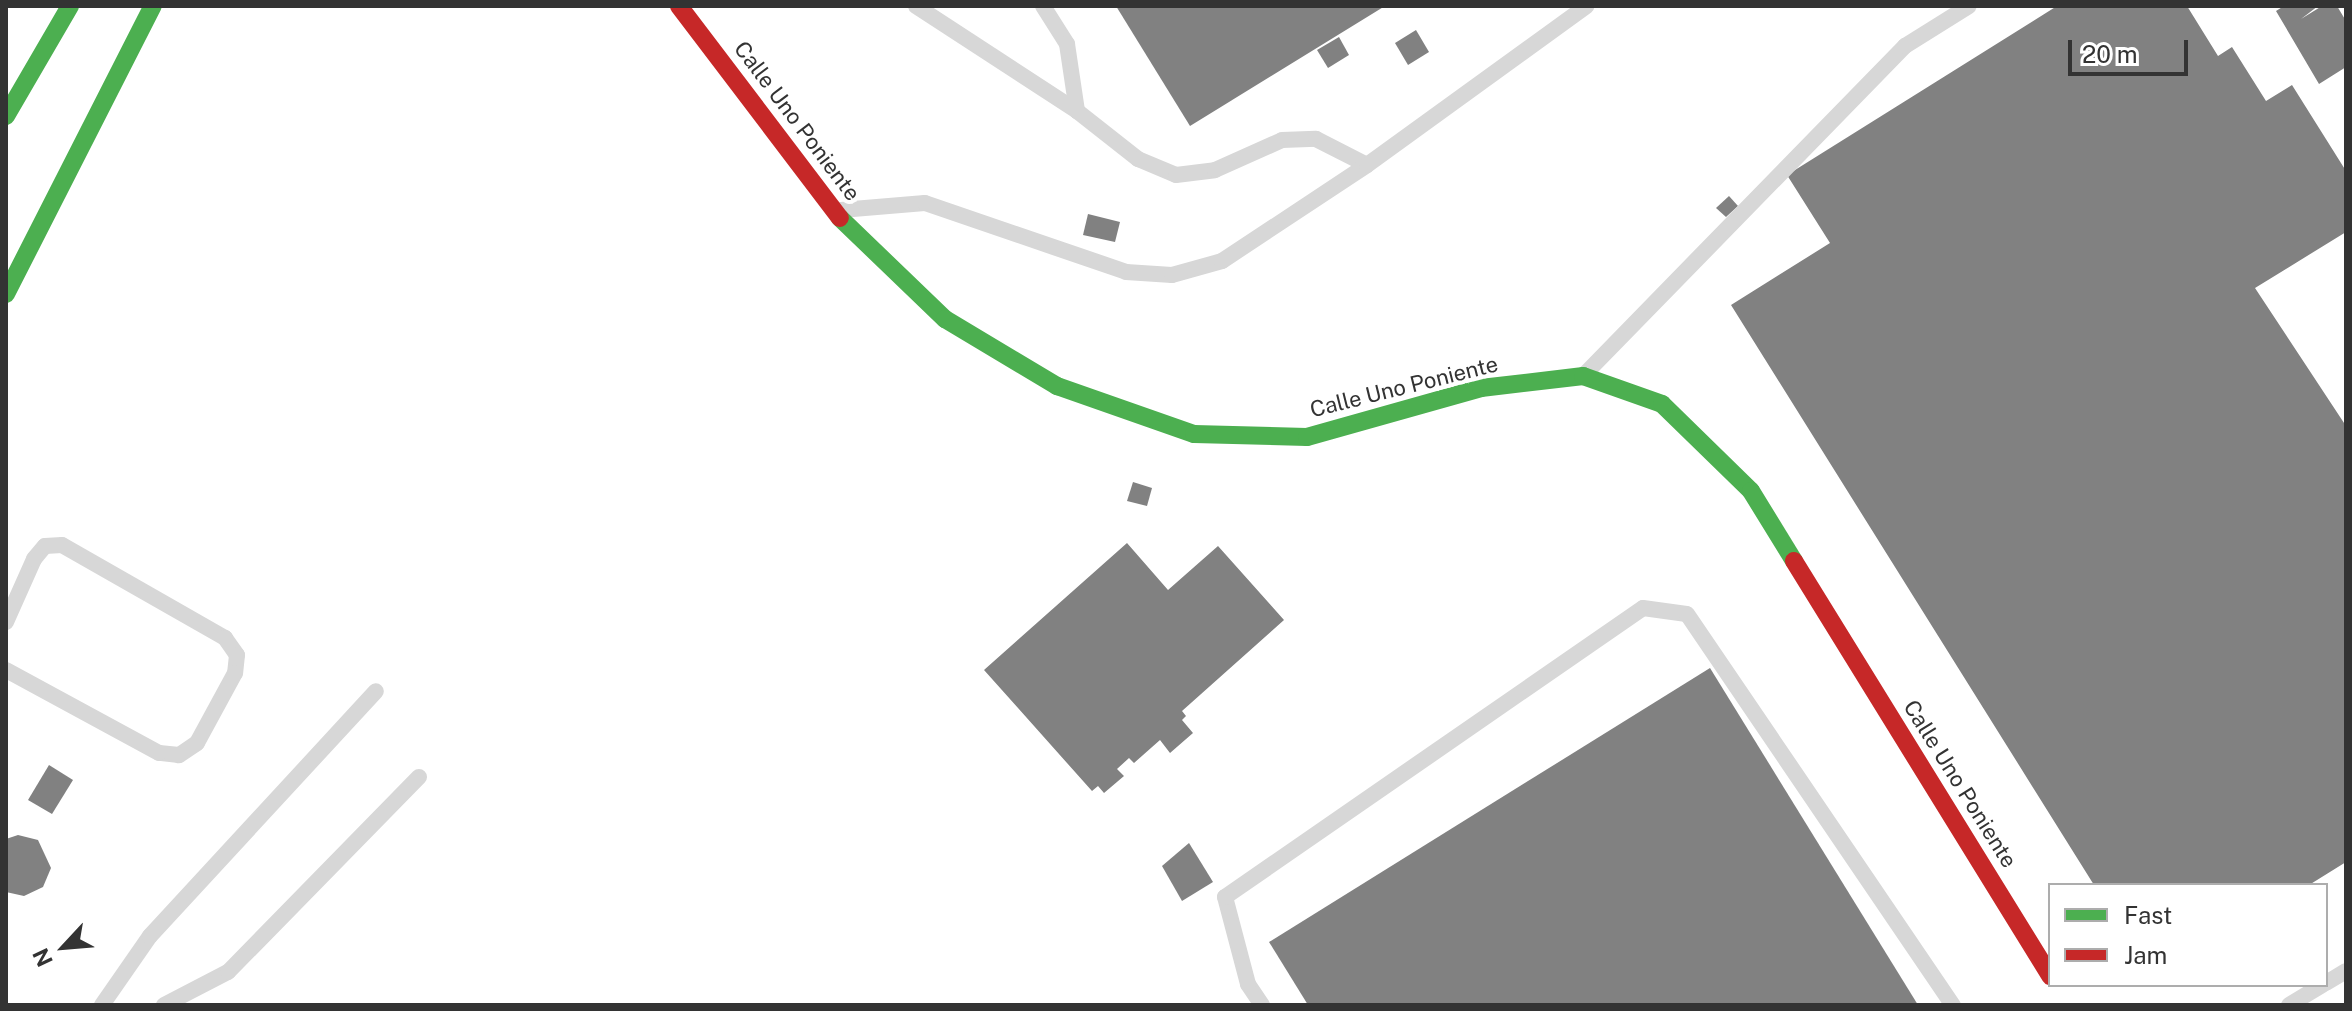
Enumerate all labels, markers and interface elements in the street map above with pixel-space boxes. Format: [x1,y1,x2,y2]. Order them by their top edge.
scale bar [2072,24,2192,74]
street label: Calle Uno Poniente [728,36,866,206]
text: 20 m [2082,40,2138,68]
street label: Calle Uno Poniente [1307,351,1501,423]
street label: Calle Uno Poniente [1898,695,2022,873]
legend [2048,883,2328,987]
text: Fast [2124,901,2172,929]
north arrow [24,907,104,987]
text: Jam [2124,941,2167,969]
text: N [27,944,58,971]

